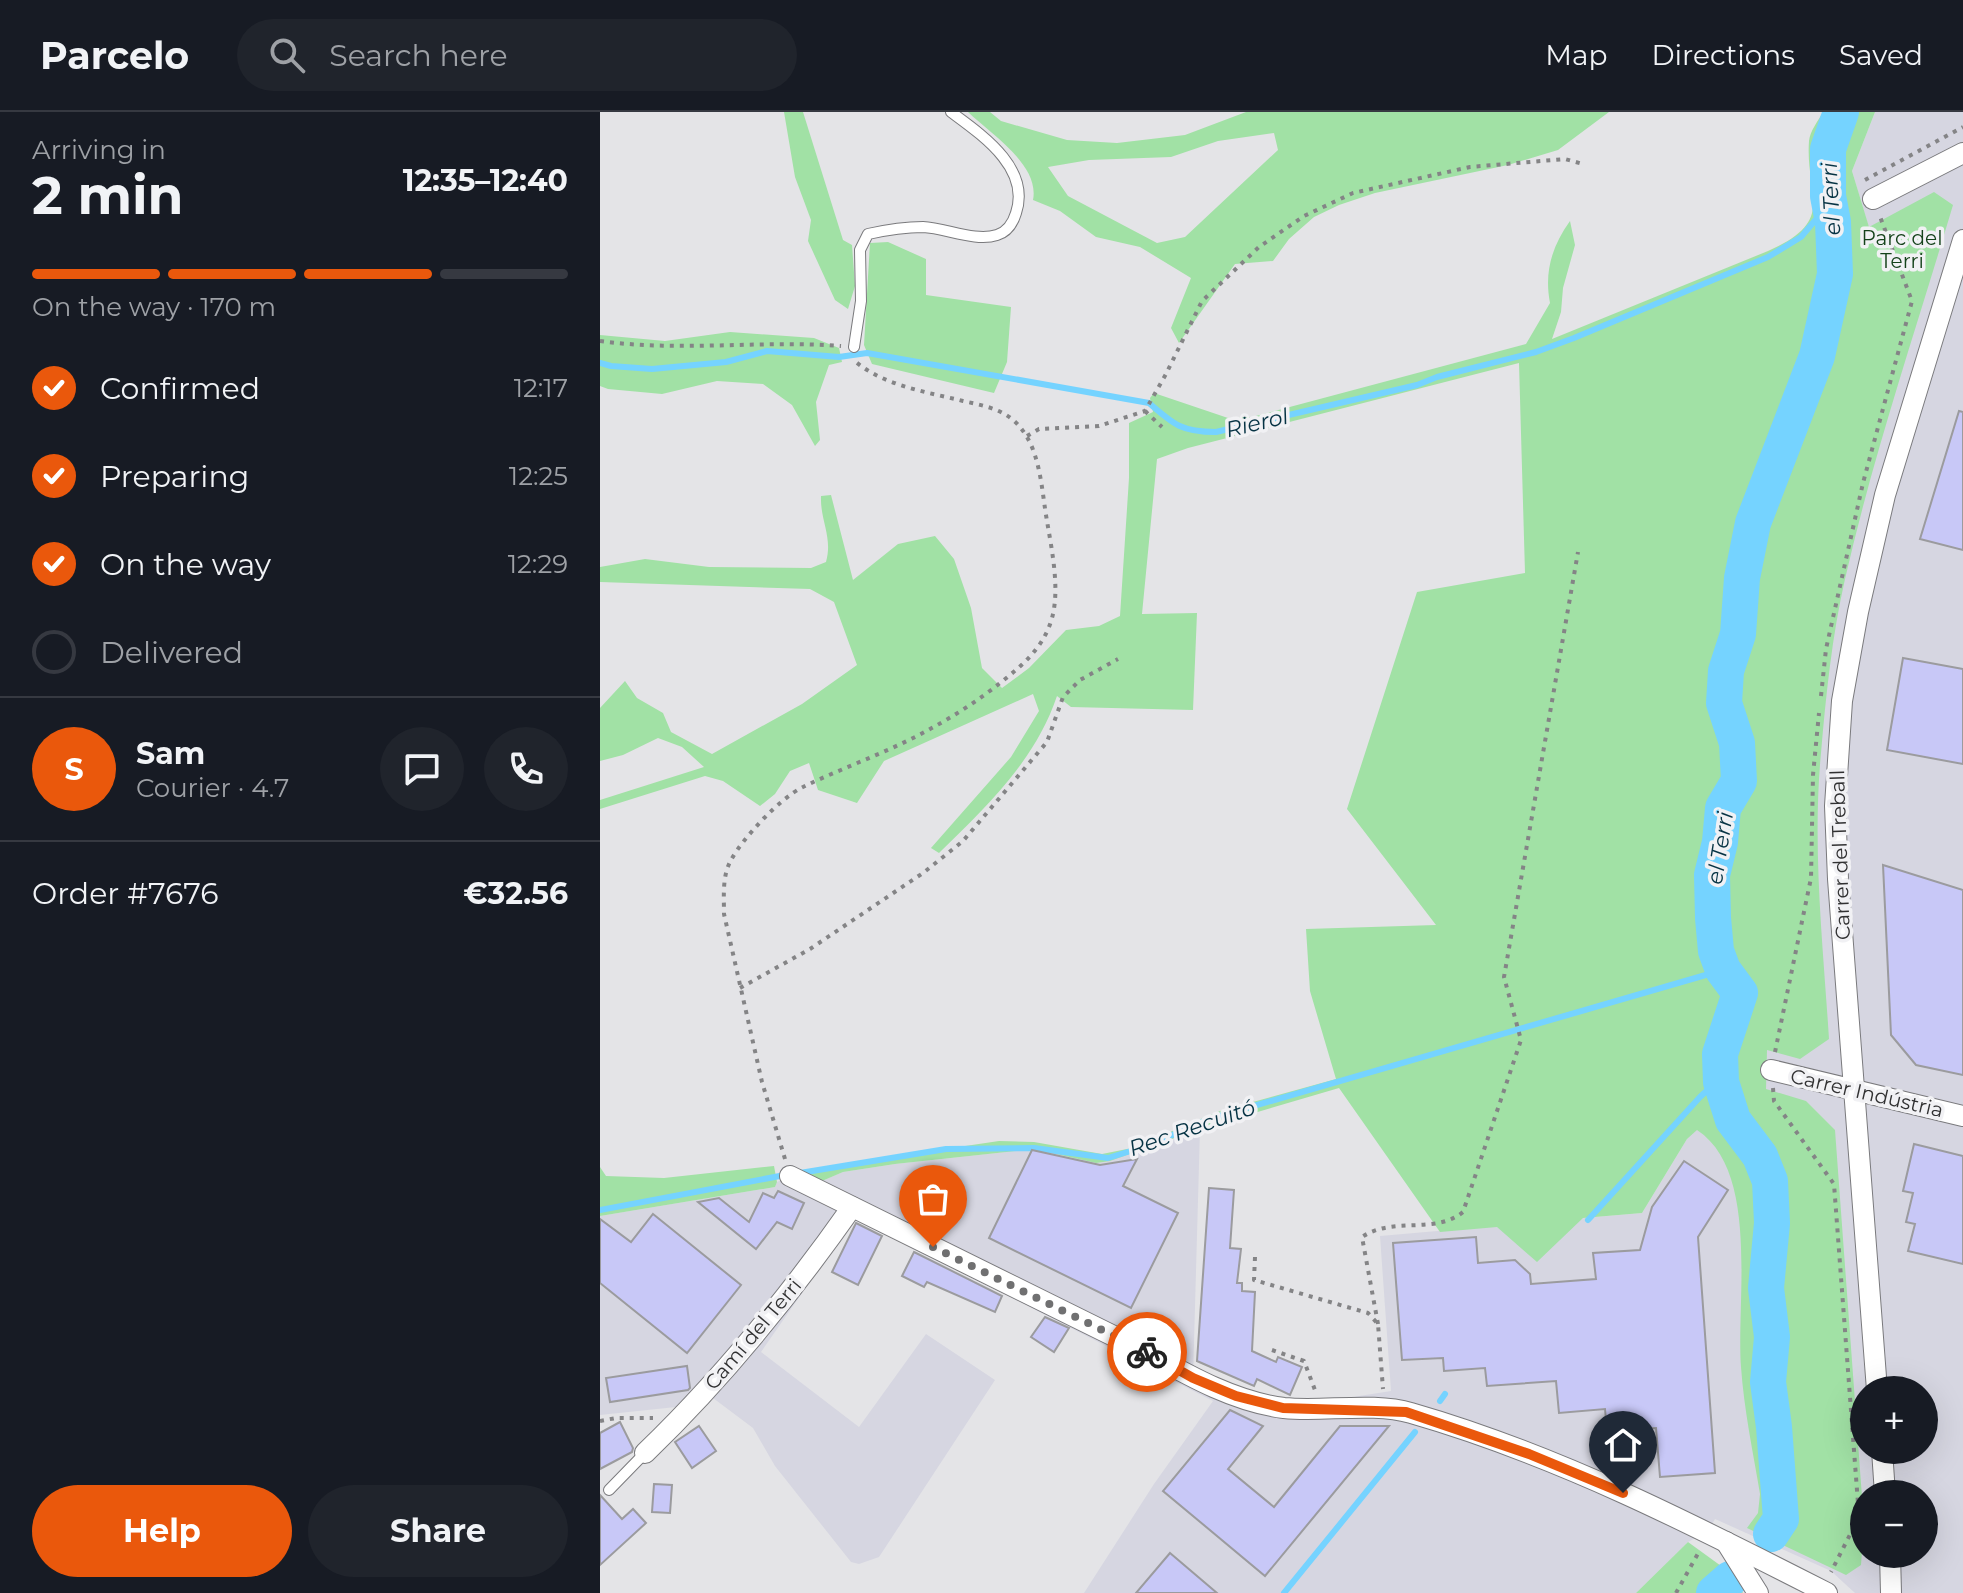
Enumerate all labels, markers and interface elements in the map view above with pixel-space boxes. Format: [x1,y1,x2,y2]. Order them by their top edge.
search box [237,19,797,91]
text: Parcelo [40,32,189,79]
icon: search [265,33,309,77]
text: Search here [329,37,508,74]
text: Map [1545,38,1607,72]
text: Directions [1651,38,1795,72]
text: Saved [1839,38,1923,72]
text: Arriving in [32,134,166,166]
text: 12:35–12:40 [403,162,568,199]
water label: el Terri [1816,162,1846,236]
text: 2 min [32,164,184,227]
park label: Parc del Terri [1861,226,1943,273]
text: On the way · 170 m [32,291,276,323]
icon: check [32,366,76,410]
text: Confirmed [100,370,260,407]
text: 12:17 [514,372,568,404]
water label: Rierol [1223,403,1291,443]
icon: check [32,454,76,498]
text: Preparing [100,458,249,495]
text: 12:25 [509,460,568,492]
icon: check [32,542,76,586]
text: On the way [100,546,271,583]
text: 12:29 [508,548,568,580]
text: Delivered [100,634,243,671]
button: chat [380,727,464,811]
button: phone [484,727,568,811]
text: Sam [136,735,205,772]
text: S [64,751,84,788]
street label: Carrer del Treball [1825,770,1855,940]
text: Courier · 4.7 [136,772,289,804]
water label: el Terri [1701,810,1739,886]
text: Order #7676 [32,875,219,912]
text: €32.56 [463,875,568,912]
street label: Carrer Indústria [1788,1064,1946,1122]
water label: Rec Recuitó [1125,1094,1259,1162]
pin [899,1165,967,1247]
icon: bag [911,1177,955,1221]
street label: Camí del Terri [700,1274,806,1394]
courier [1107,1312,1187,1392]
icon: bike [1125,1330,1169,1374]
map controls [1850,1376,1938,1568]
button: + [1850,1376,1938,1464]
pin [1589,1411,1657,1493]
icon: home [1601,1423,1645,1467]
button: − [1850,1480,1938,1568]
button: Help [32,1485,292,1577]
button: Share [308,1485,568,1577]

